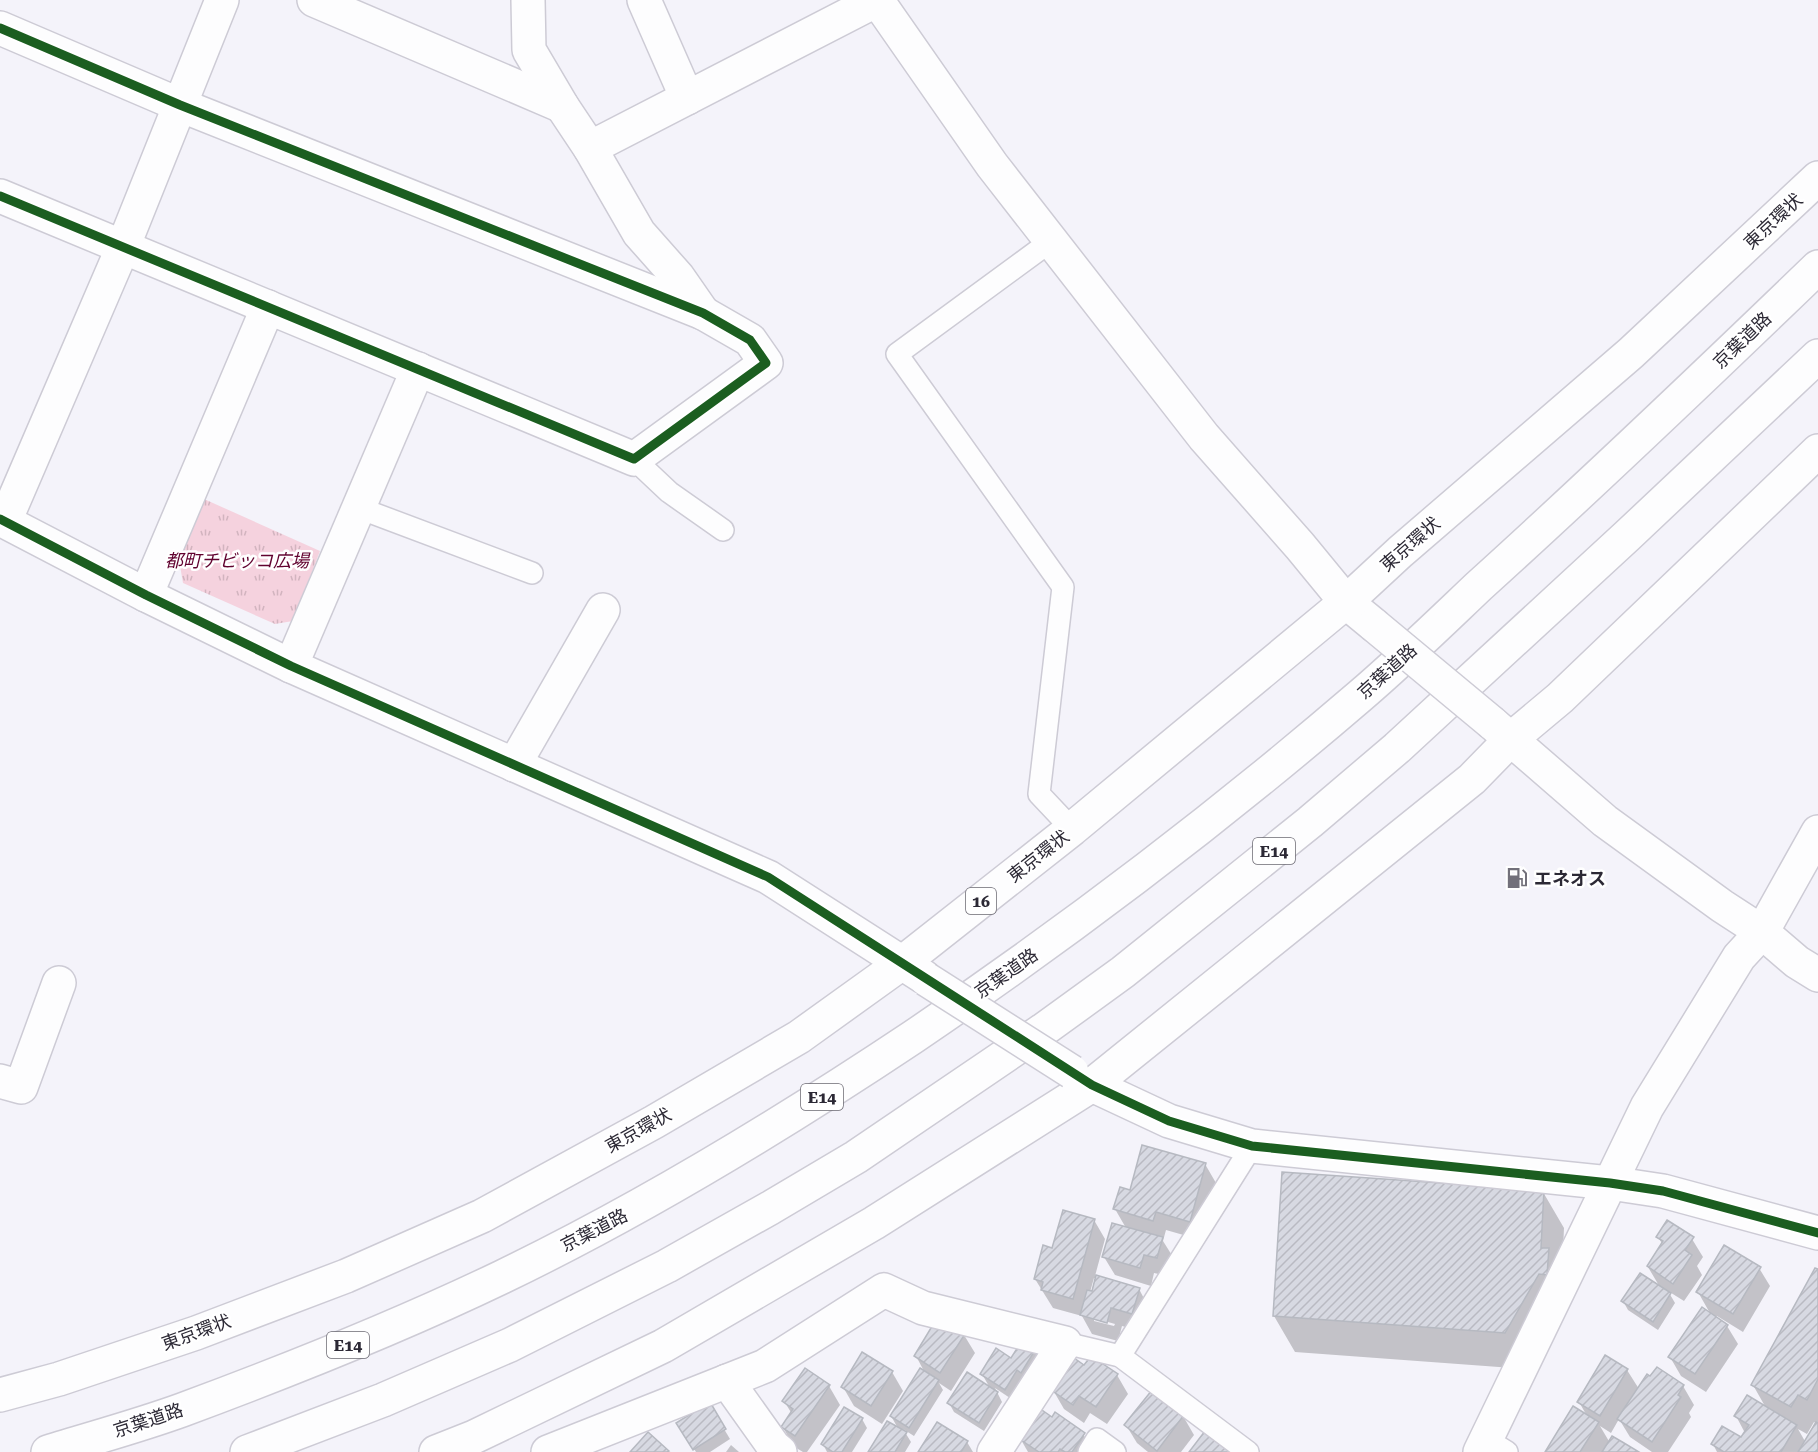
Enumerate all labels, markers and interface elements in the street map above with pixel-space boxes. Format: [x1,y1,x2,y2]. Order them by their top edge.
street label: 東京環状 [1740,189,1806,253]
street label: 京葉道路 [1709,307,1775,373]
street label: 東京環状 [1376,512,1444,576]
park label: 都町チビッコ広場 [165,550,311,571]
street label: 京葉道路 [1353,639,1421,703]
street label: 東京環状 [1003,826,1073,886]
road number: E14 [1253,838,1295,864]
fuel station icon: エネオス [1505,866,1529,890]
place label: エネオス [1534,868,1606,889]
road number: 16 [966,888,996,914]
street label: 京葉道路 [970,944,1042,1002]
road number: E14 [801,1084,843,1110]
street label: 東京環状 [601,1103,675,1157]
street label: 京葉道路 [557,1204,631,1256]
street label: 東京環状 [159,1310,233,1354]
road number: E14 [327,1332,369,1358]
street label: 京葉道路 [111,1399,185,1441]

